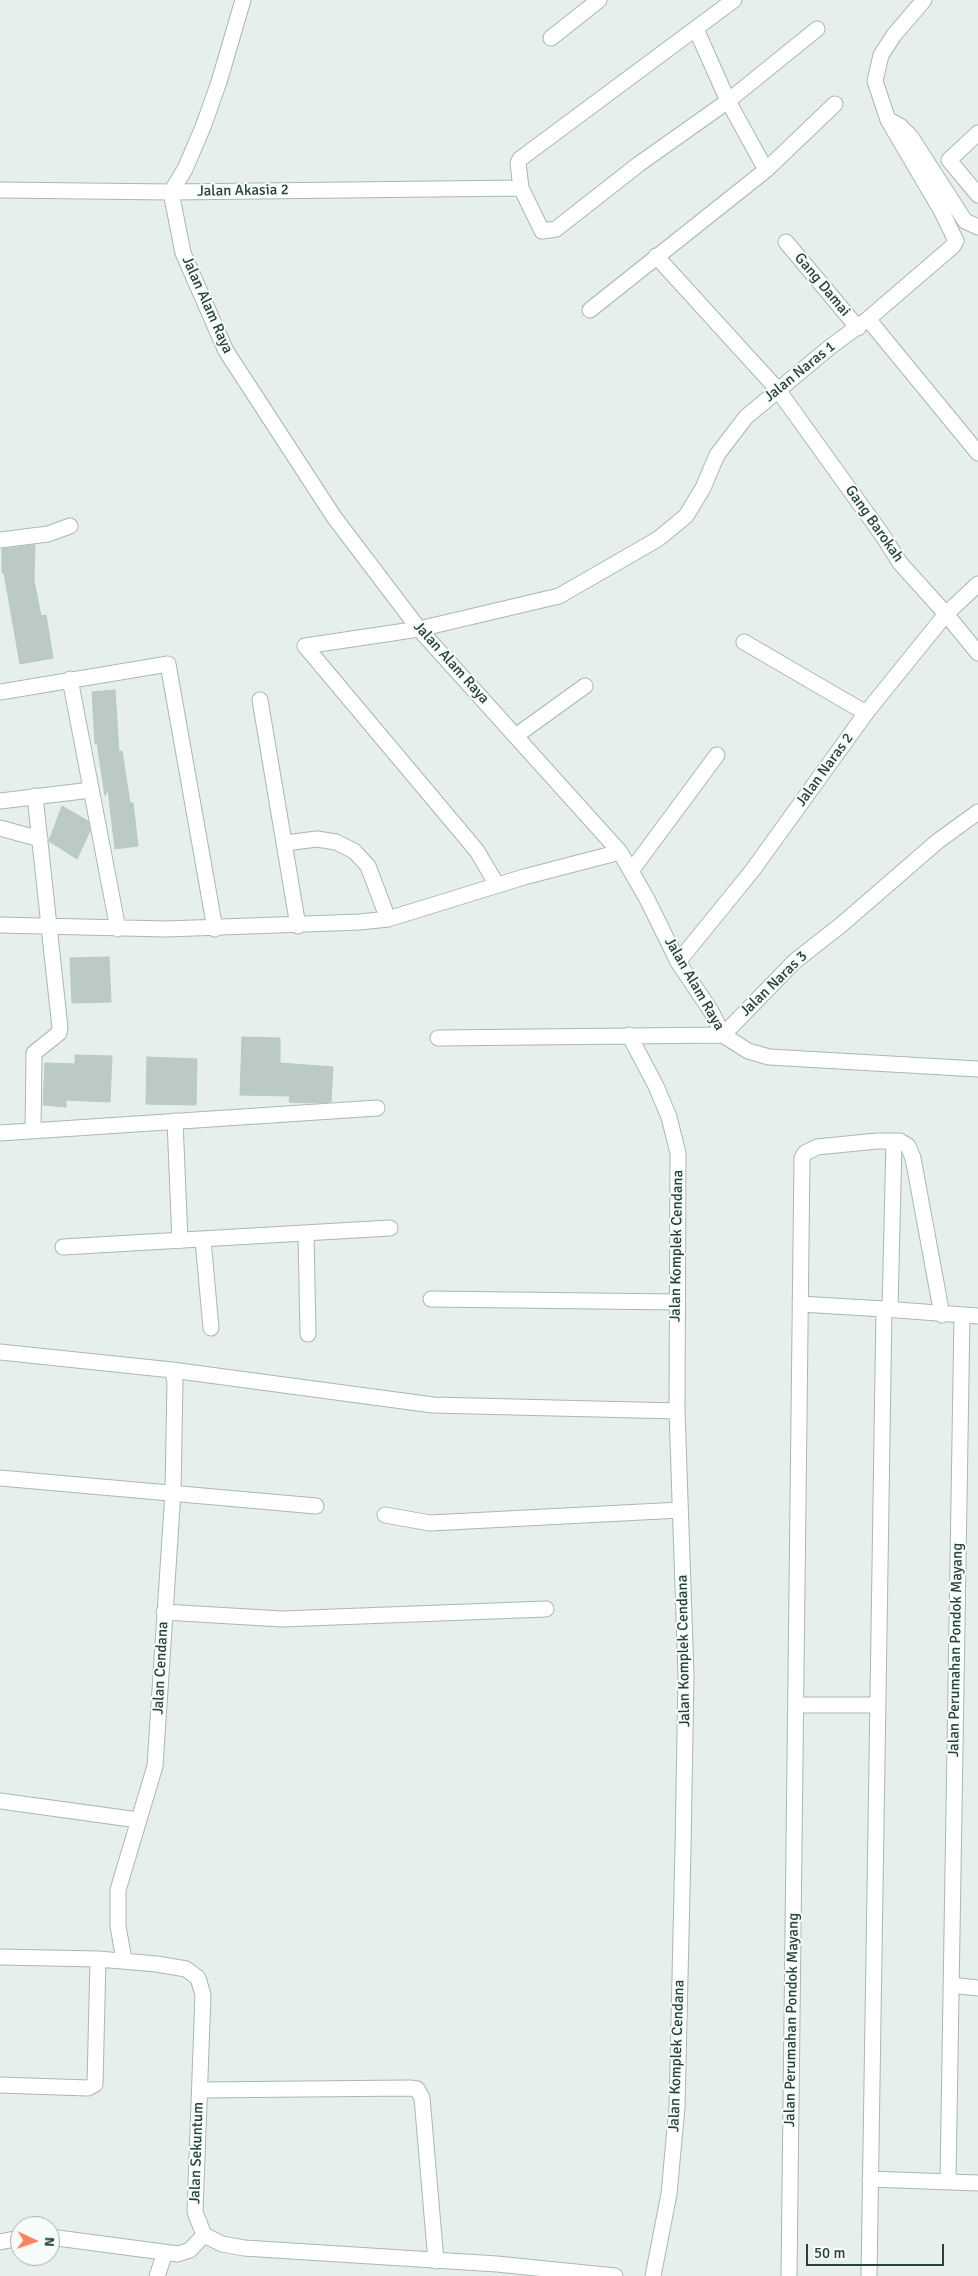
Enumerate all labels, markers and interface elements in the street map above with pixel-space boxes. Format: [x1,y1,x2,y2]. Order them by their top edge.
street label: Jalan Akasia 2 [197,181,289,201]
street label: Gang Damai [790,250,854,320]
street label: Jalan Alam Raya [178,254,236,356]
street label: Jalan Naras 1 [761,338,839,406]
street label: Gang Barokah [841,482,907,566]
street label: Jalan Alam Raya [409,618,493,708]
street label: Jalan Naras 2 [792,730,858,810]
street label: Jalan Alam Raya [660,934,728,1034]
street label: Jalan Naras 3 [737,948,811,1020]
street label: Jalan Komplek Cendana [667,1170,687,1322]
street label: Jalan Perumahan Pondok Mayang [945,1543,967,1757]
street label: Jalan Komplek Cendana [674,1575,694,1727]
street label: Jalan Cendana [150,1621,172,1715]
street label: Jalan Perumahan Pondok Mayang [781,1913,803,2127]
street label: Jalan Komplek Cendana [665,1980,689,2132]
street label: Jalan Sekuntum [186,2102,208,2204]
north arrow [10,2216,60,2266]
scale bar [808,2234,946,2266]
text: N [41,2236,58,2247]
text: 50 m [814,2244,845,2262]

